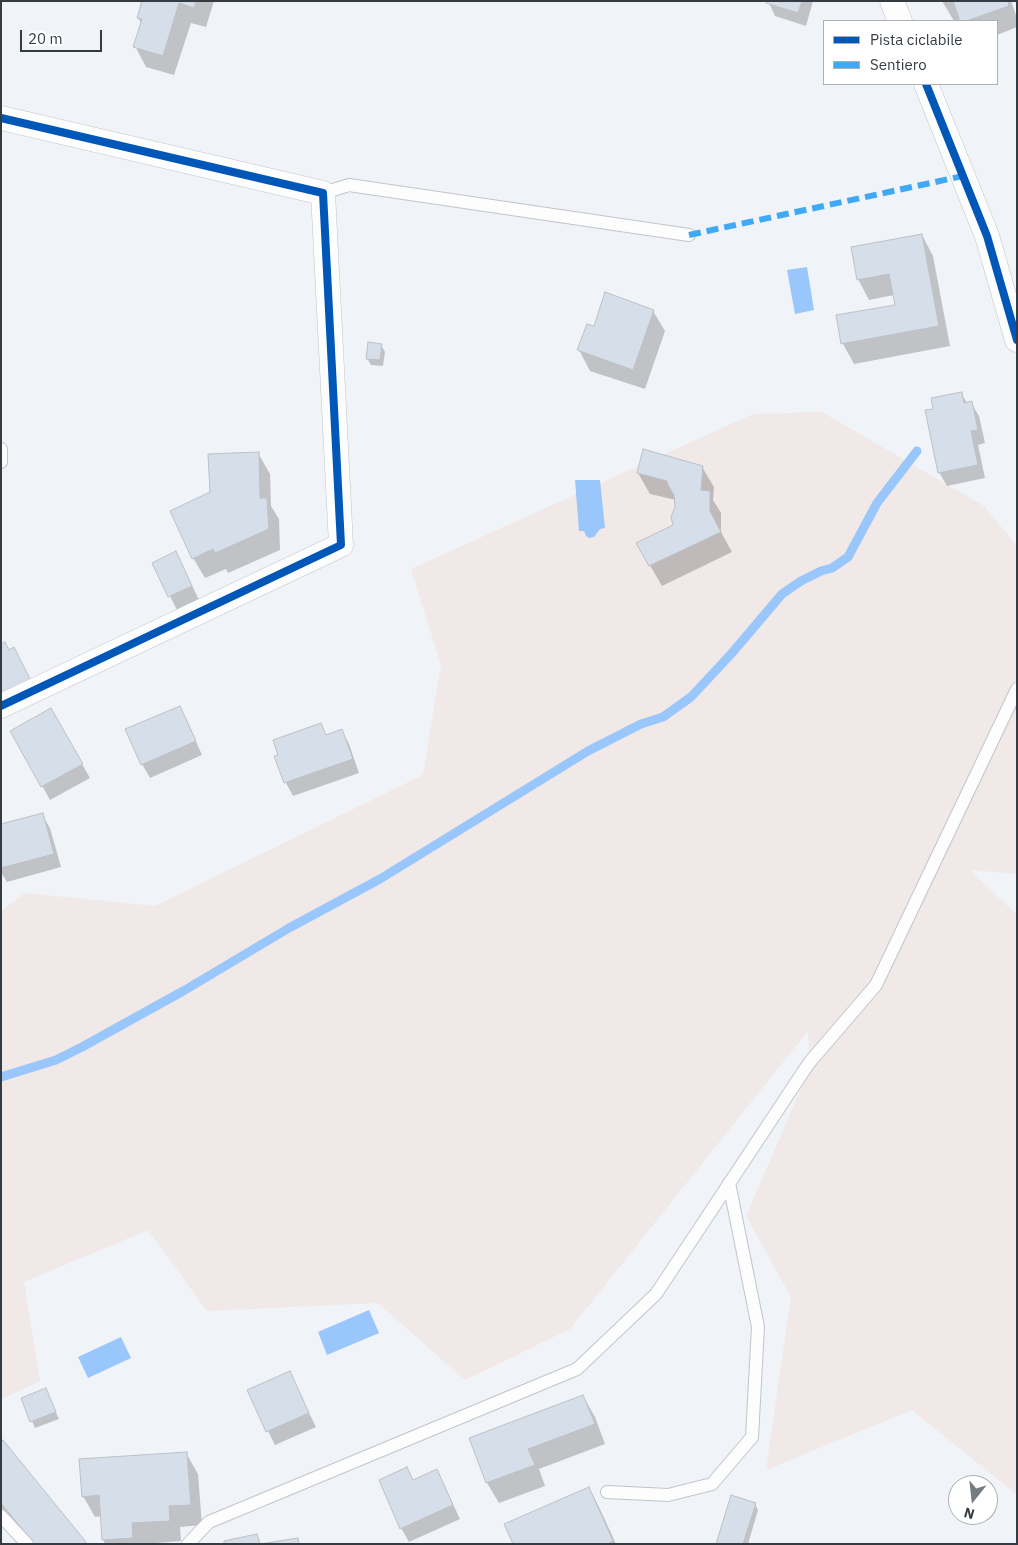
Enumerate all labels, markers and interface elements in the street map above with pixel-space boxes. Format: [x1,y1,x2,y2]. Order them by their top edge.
scale bar [22,20,105,52]
legend [823,20,998,85]
text: 20 m [28,29,63,48]
text: Pista ciclabile [870,30,963,49]
text: Sentiero [870,55,927,74]
north arrow [948,1475,998,1525]
text: N [962,1503,977,1524]

